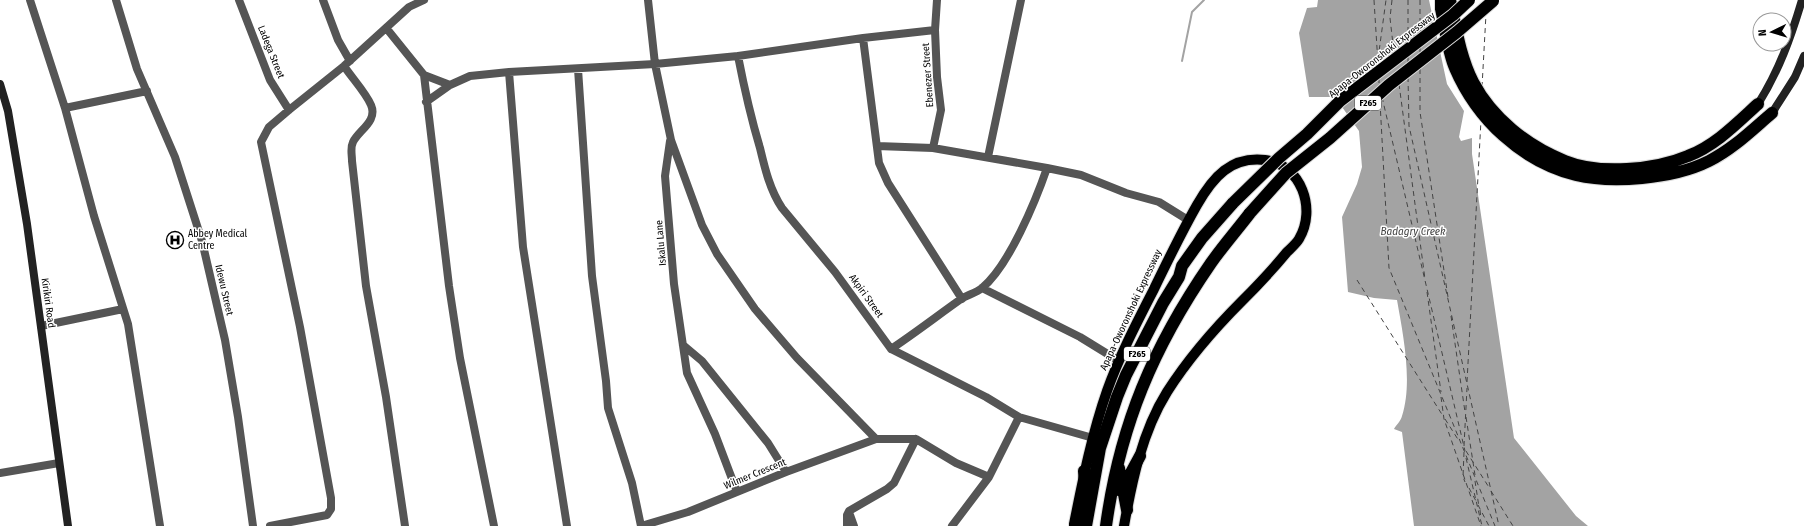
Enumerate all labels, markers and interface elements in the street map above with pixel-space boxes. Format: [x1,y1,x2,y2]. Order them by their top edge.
street label: Apapa-Oworonshoki Expressway [1326,9,1438,100]
north arrow [1752,12,1792,52]
street label: Ladega Street [255,24,287,81]
text: N [1756,29,1769,37]
street label: Ebenezer Street [920,42,936,108]
road number: F265 [1355,96,1381,110]
street label: Iskalu Lane [653,220,669,266]
water label: Badagry Creek [1381,225,1446,238]
place label: Abbey Medical Centre [188,228,248,252]
hospital icon: Abbey Medical Centre [165,230,185,250]
street label: Apapa-Oworonshoki Expressway [1098,247,1165,372]
street label: Idewu Street [212,263,236,317]
street label: Akpiri Street [846,272,886,321]
street label: Kirikiri Road [39,277,57,329]
road number: F265 [1124,347,1150,361]
street label: Wilmer Crescent [722,456,789,492]

